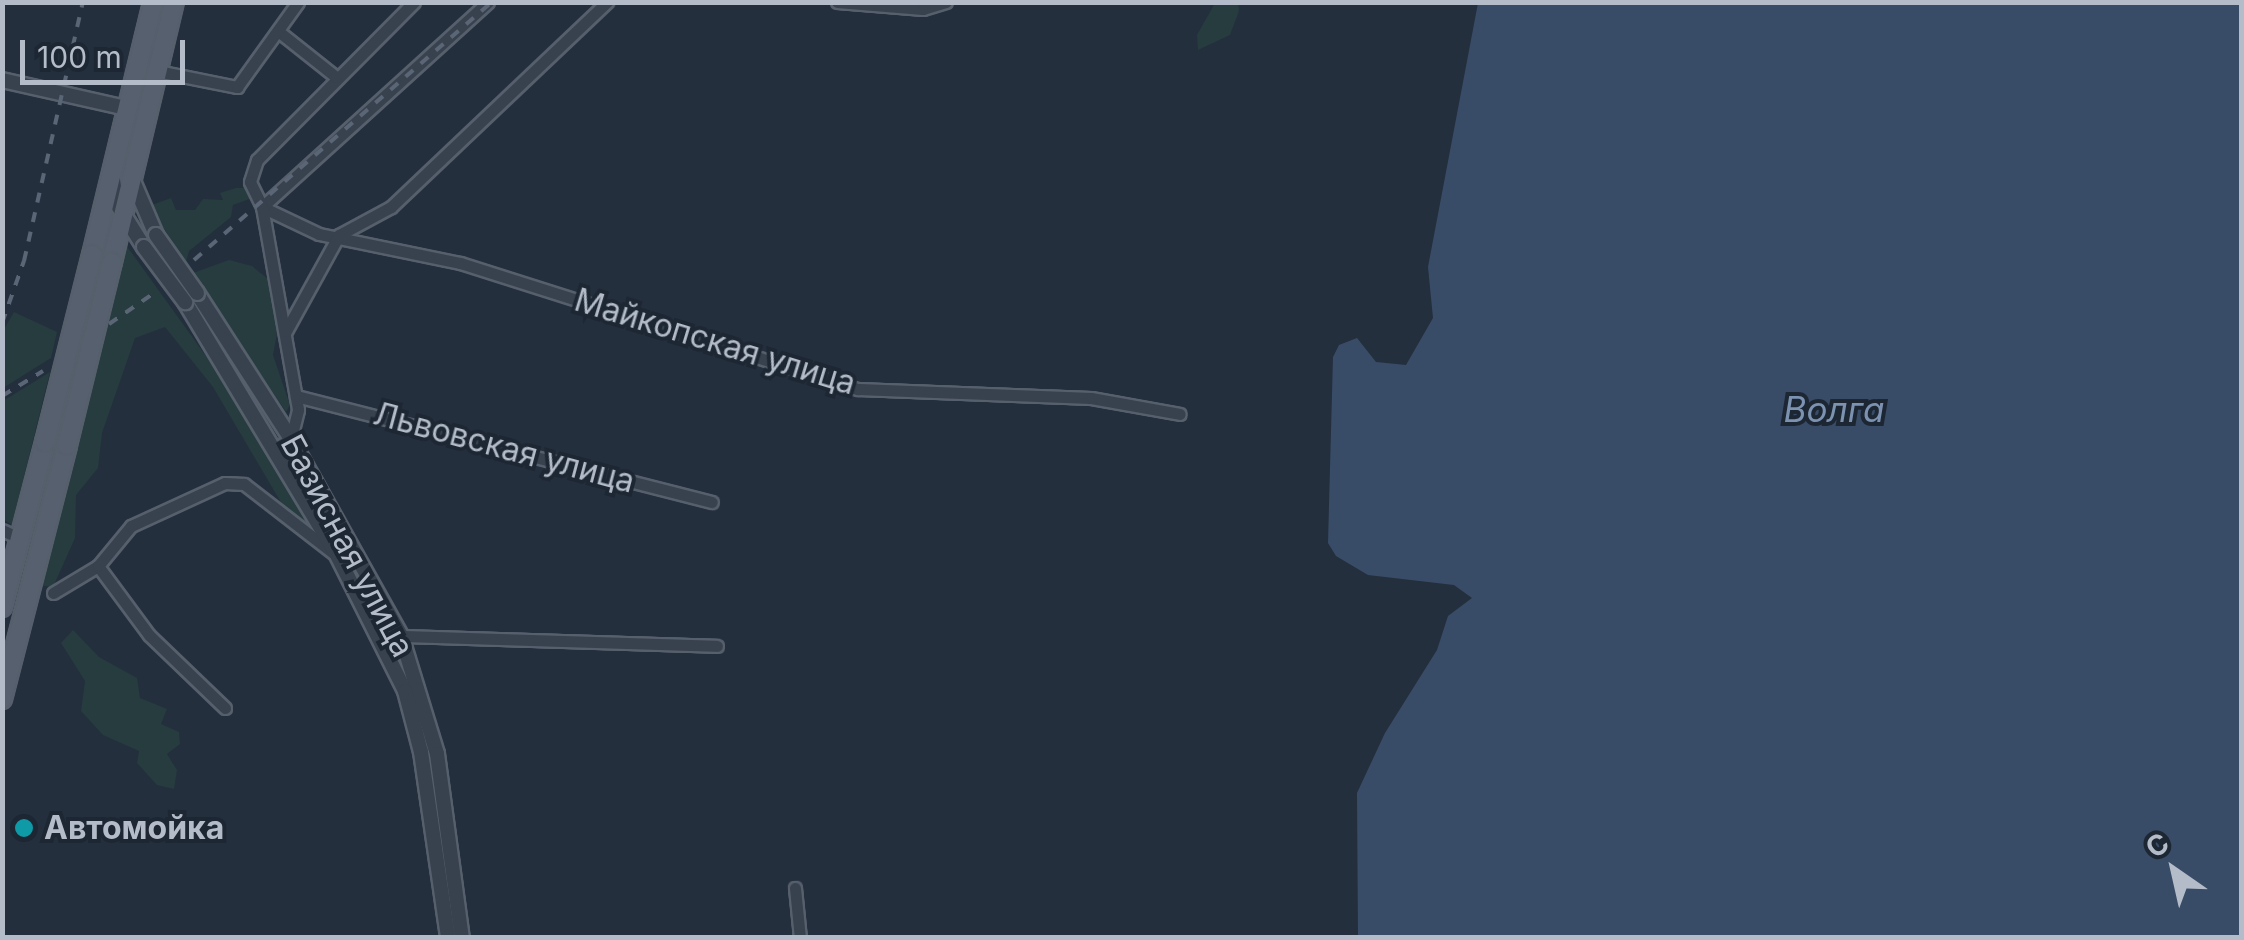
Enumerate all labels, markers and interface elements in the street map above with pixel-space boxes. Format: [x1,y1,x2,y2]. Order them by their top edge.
scale bar [25,20,190,82]
text: 100 m [37,39,122,75]
street label: Майкопская улица [570,281,860,403]
water label: Волга [1784,388,1884,430]
street label: Львовская улица [369,395,639,501]
street label: Базисная улица [272,428,422,664]
place label: Автомойка [44,809,224,847]
marker: Автомойка [13,817,35,839]
north arrow [2124,820,2224,920]
text: С [2139,825,2175,865]

